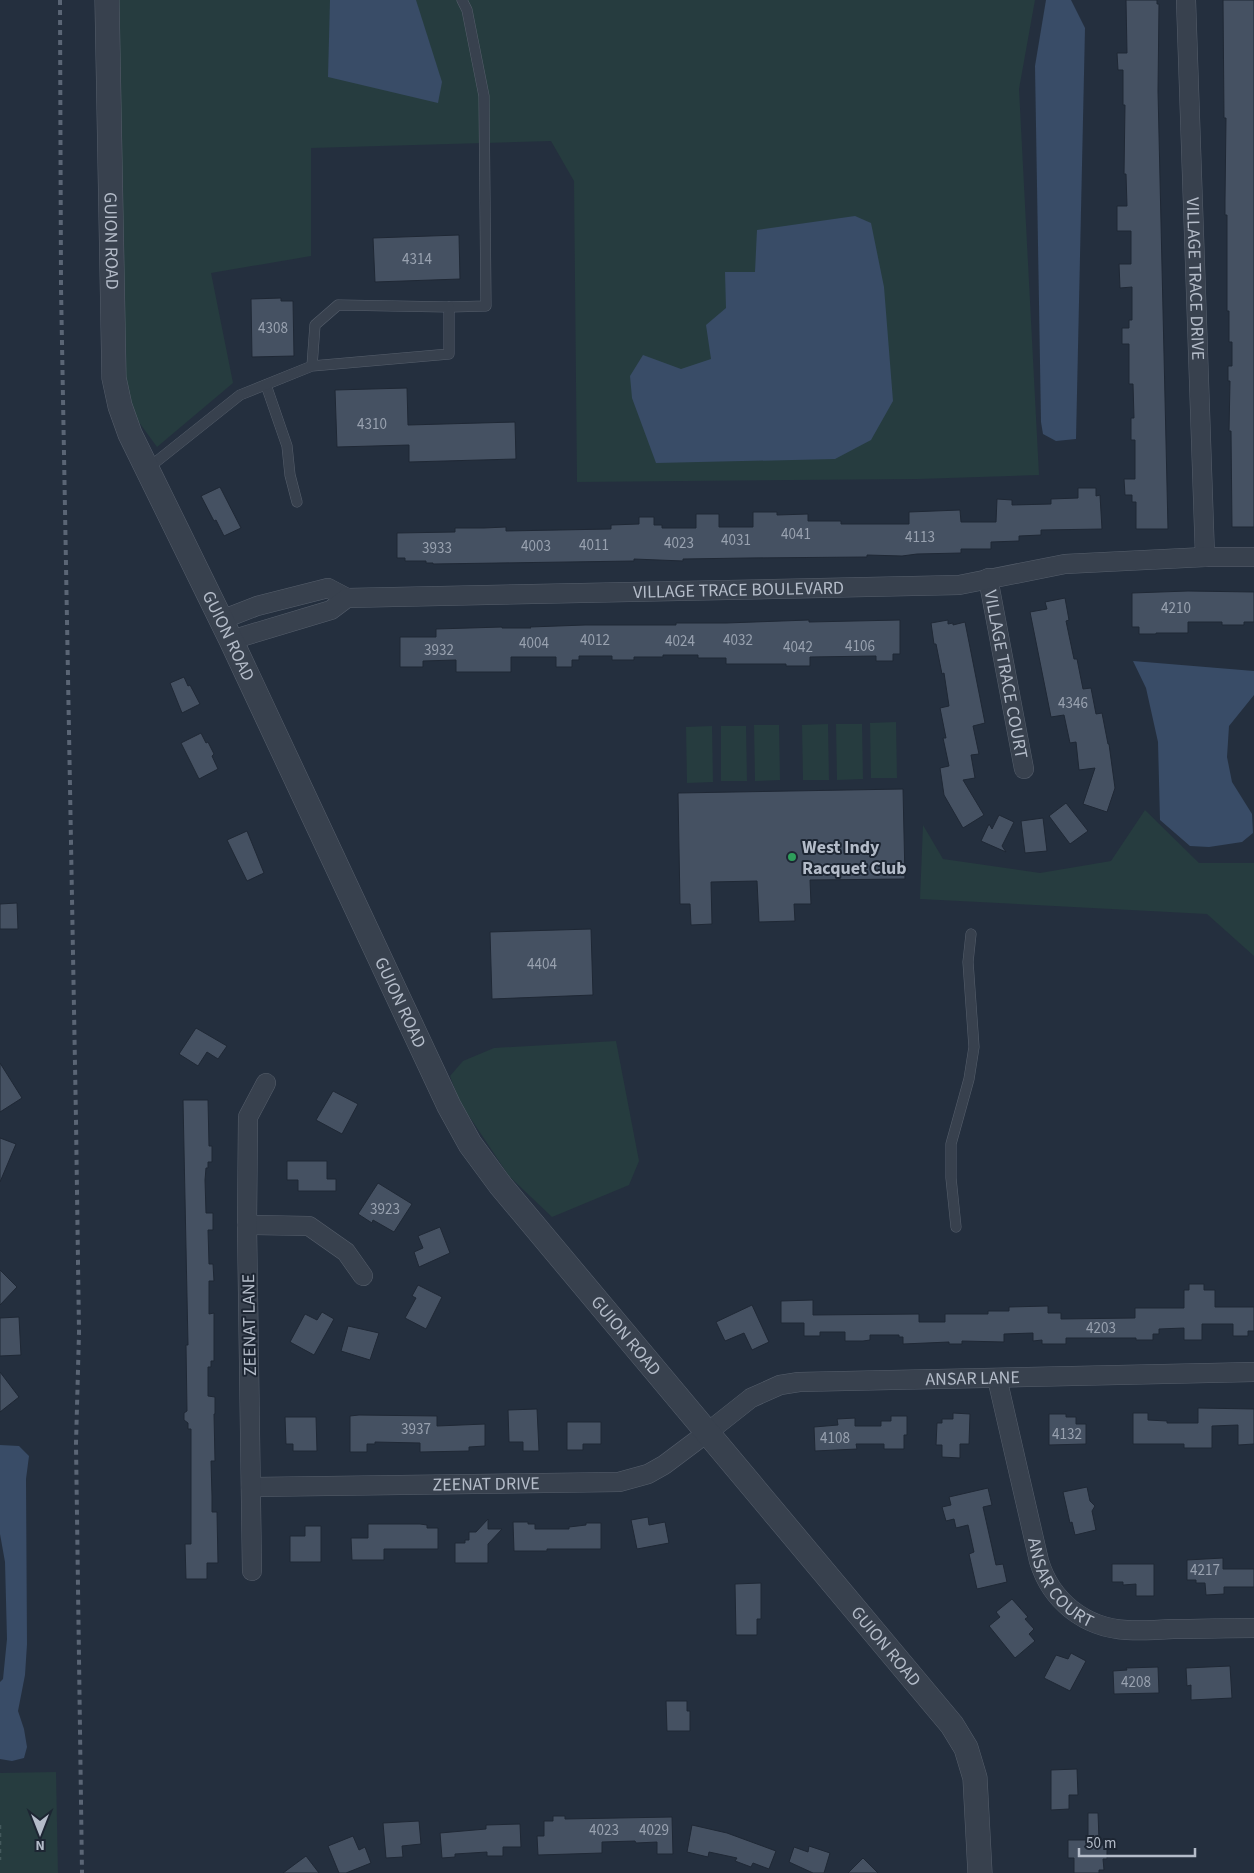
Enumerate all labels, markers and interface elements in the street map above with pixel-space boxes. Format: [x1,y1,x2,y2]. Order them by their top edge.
street label: GUION ROAD [98,192,124,290]
street label: VILLAGE TRACE DRIVE [1180,197,1210,361]
house number: 4314 [402,249,432,270]
house number: 4308 [258,318,288,339]
house number: 4310 [357,414,387,435]
house number: 4041 [781,524,811,545]
house number: 4113 [905,527,935,548]
house number: 4031 [721,530,751,551]
house number: 4023 [664,533,694,554]
house number: 4011 [579,535,609,556]
house number: 4003 [521,536,551,557]
house number: 3933 [422,538,452,559]
street label: VILLAGE TRACE BOULEVARD [633,575,844,605]
street label: GUION ROAD [196,587,260,685]
street label: VILLAGE TRACE COURT [978,588,1034,761]
house number: 4210 [1161,598,1191,619]
house number: 4012 [580,630,610,651]
house number: 4032 [723,630,753,651]
house number: 4024 [665,631,695,652]
house number: 4004 [519,633,549,654]
house number: 4106 [845,636,875,657]
house number: 4042 [783,637,813,658]
house number: 3932 [424,640,454,661]
house number: 4346 [1058,693,1088,714]
place label: West Indy Racquet Club [802,835,907,881]
marker: West Indy Racquet Club [786,851,798,863]
street label: GUION ROAD [368,953,432,1052]
house number: 4404 [527,954,557,975]
house number: 3923 [370,1199,400,1220]
street label: ZEENAT LANE [236,1274,263,1376]
street label: GUION ROAD [585,1290,667,1381]
house number: 4203 [1086,1318,1116,1339]
street label: ANSAR LANE [925,1365,1020,1392]
house number: 3937 [401,1419,431,1440]
house number: 4132 [1052,1424,1082,1445]
house number: 4108 [820,1428,850,1449]
street label: ZEENAT DRIVE [432,1471,540,1498]
street label: ANSAR COURT [1021,1535,1098,1634]
house number: 4217 [1190,1560,1220,1581]
street label: GUION ROAD [845,1601,927,1692]
house number: 4208 [1121,1672,1151,1693]
north arrow [15,1808,65,1858]
house number: 4023 [589,1820,619,1841]
house number: 4029 [639,1820,669,1841]
scale bar [1079,1826,1195,1858]
text: 50 m [1086,1833,1116,1854]
text: N [35,1835,45,1855]

